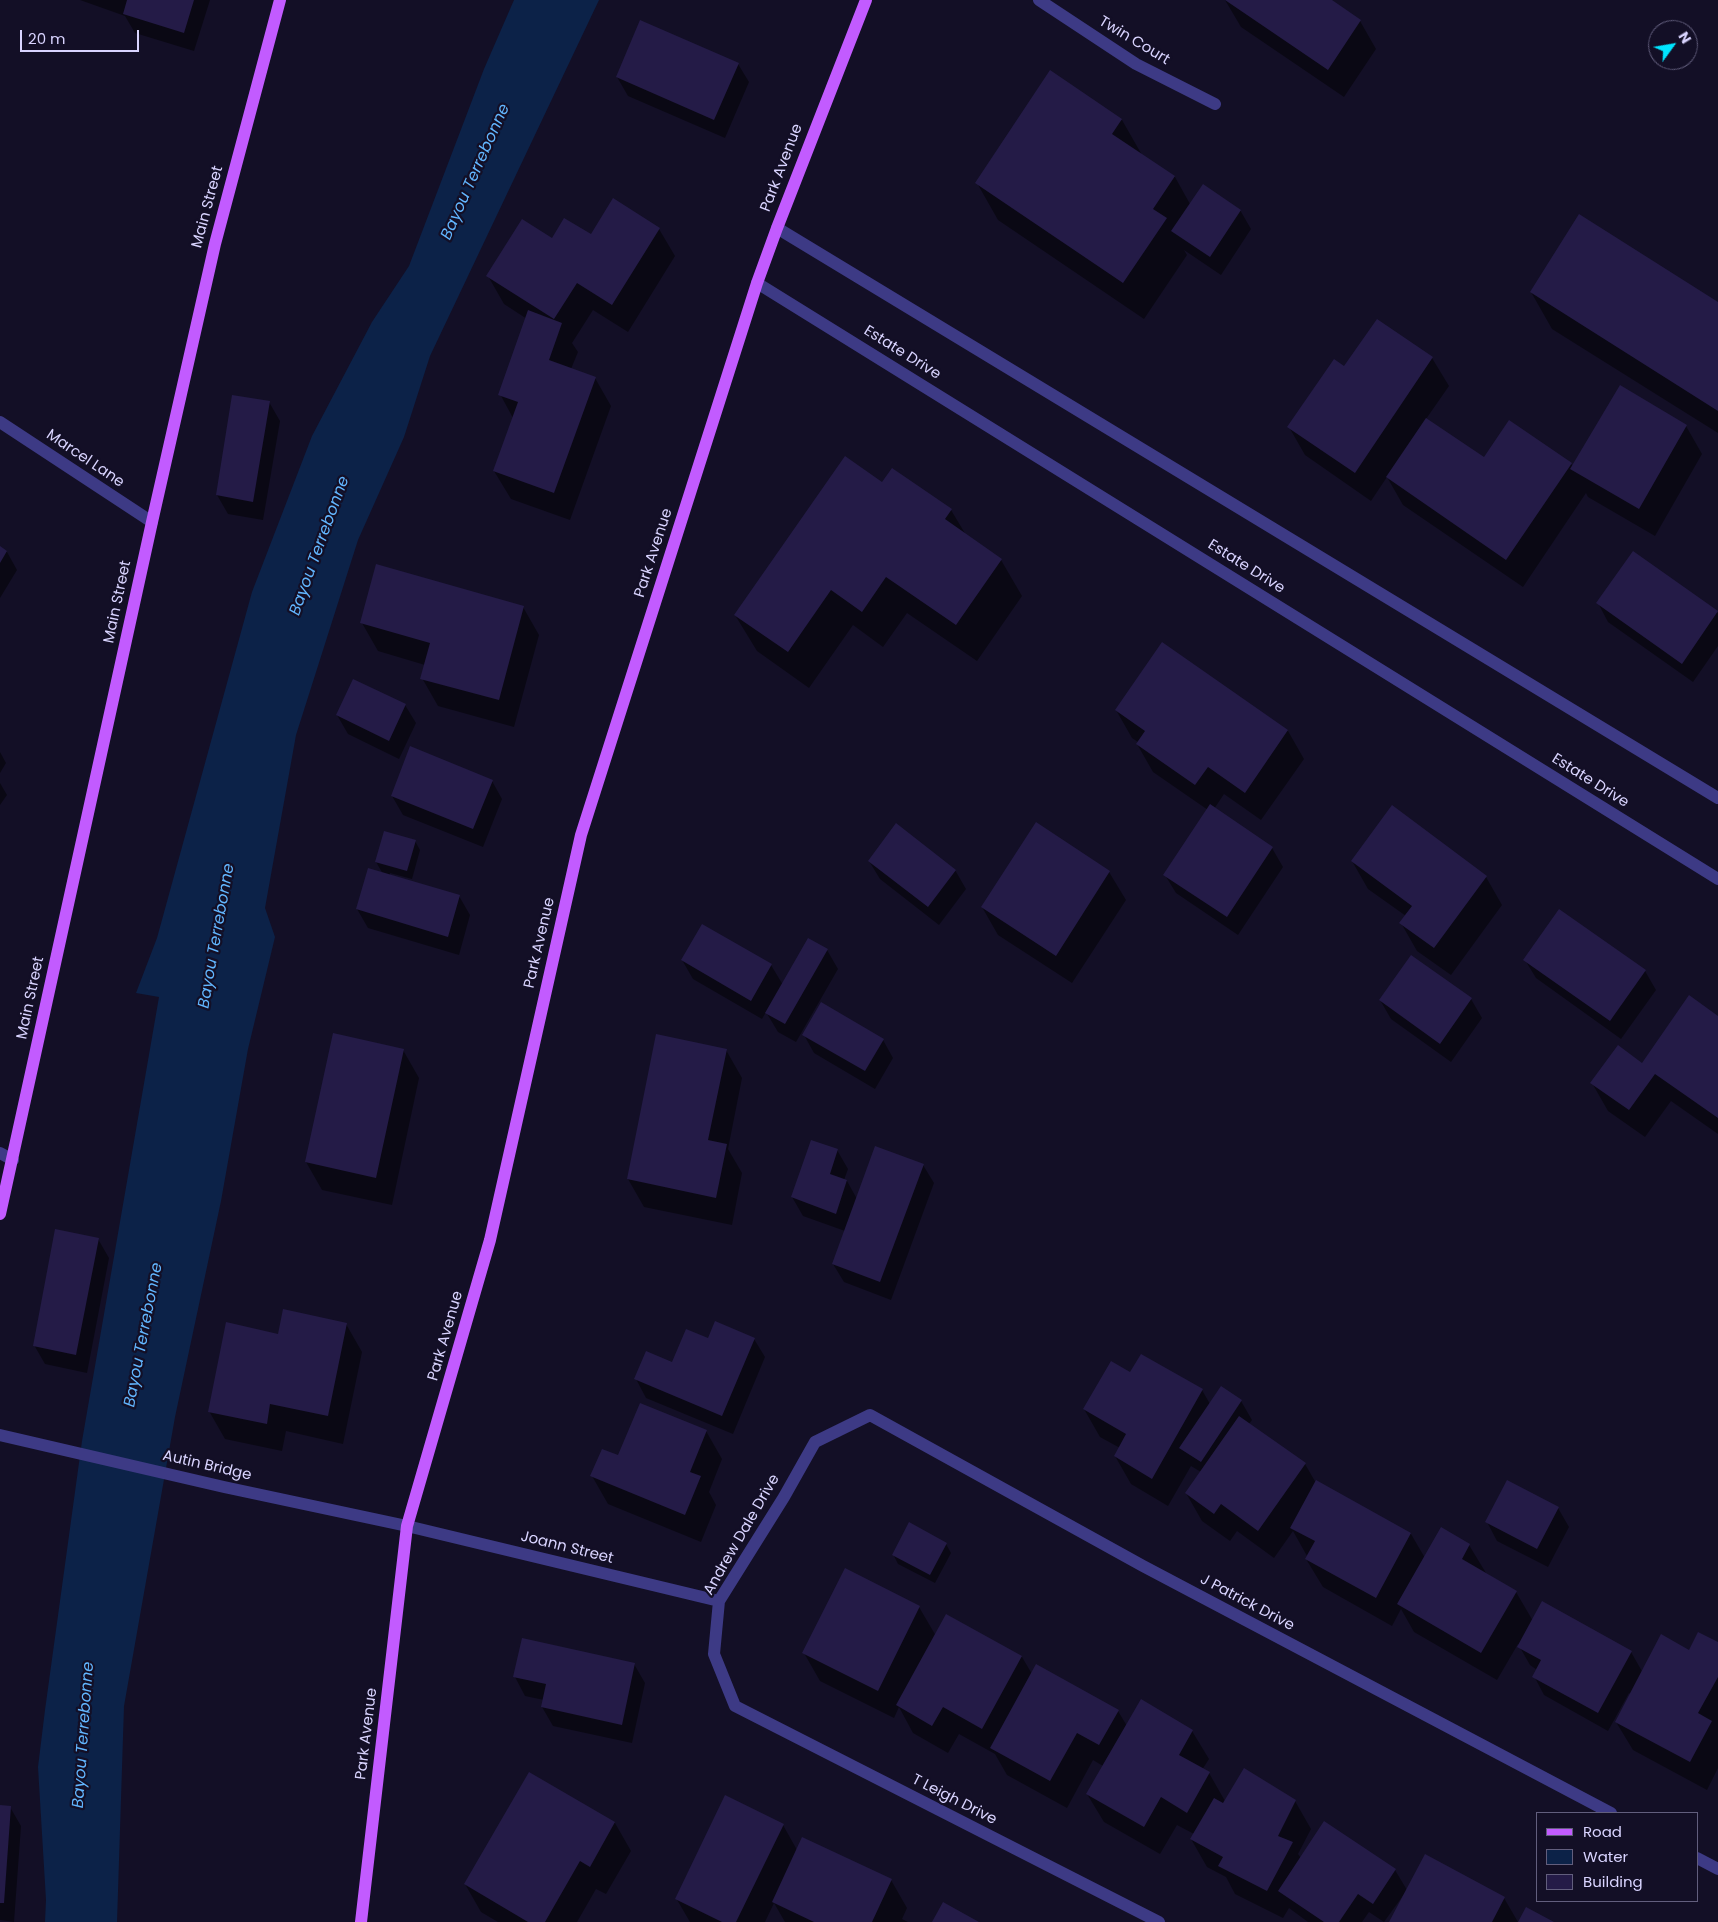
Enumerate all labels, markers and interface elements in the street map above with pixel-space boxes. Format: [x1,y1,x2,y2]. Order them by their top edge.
street label: Twin Court [1095,13,1173,69]
scale bar [22,20,141,52]
north arrow [1648,20,1698,70]
text: 20 m [28,28,66,49]
text: N [1674,28,1696,47]
water label: Bayou Terrebonne [437,101,515,243]
street label: Park Avenue [757,122,807,214]
street label: Main Street [188,164,228,250]
street label: Estate Drive [860,322,944,384]
street label: Marcel Lane [43,426,127,492]
water label: Bayou Terrebonne [286,474,354,618]
street label: Park Avenue [631,506,677,600]
street label: Estate Drive [1204,536,1288,598]
street label: Main Street [100,559,136,645]
street label: Estate Drive [1548,750,1632,812]
water label: Bayou Terrebonne [195,862,239,1010]
street label: Park Avenue [521,896,559,990]
street label: Main Street [13,955,49,1041]
water label: Bayou Terrebonne [121,1261,167,1409]
street label: Park Avenue [425,1289,467,1383]
street label: Autin Bridge [161,1447,253,1485]
street label: Andrew Dale Drive [700,1471,784,1599]
street label: Joann Street [519,1528,615,1568]
street label: J Patrick Drive [1197,1571,1297,1635]
water label: Bayou Terrebonne [69,1661,99,1809]
street label: Park Avenue [352,1687,382,1781]
street label: T Leigh Drive [909,1771,999,1829]
legend [1536,1812,1698,1902]
text: Road [1583,1821,1622,1842]
text: Water [1583,1846,1628,1867]
text: Building [1583,1871,1643,1892]

